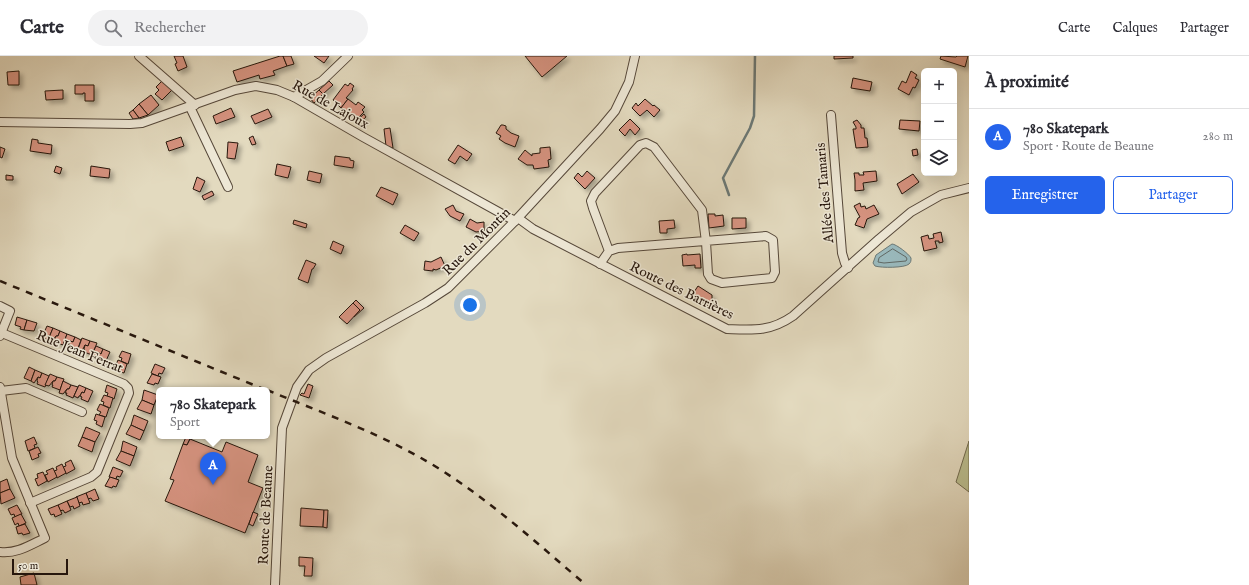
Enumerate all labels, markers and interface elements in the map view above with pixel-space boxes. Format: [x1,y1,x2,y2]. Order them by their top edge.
search box [88,10,368,46]
text: Carte [20,16,64,40]
icon: search [102,17,124,39]
text: Rechercher [134,18,206,37]
text: Carte [1058,19,1090,37]
text: Calques [1112,19,1158,37]
text: Partager [1180,19,1229,37]
map controls [921,68,957,176]
button: + [921,68,957,104]
text: À proximité [985,72,1069,93]
street label: Rue de Lajoux [289,76,372,133]
button: − [921,104,957,140]
text: 780 Skatepark [1023,119,1109,138]
text: A [994,128,1002,145]
text: 280 m [1203,128,1233,145]
text: Sport · Route de Beaune [1023,138,1154,155]
button: layers [921,140,957,176]
street label: Allée des Tamaris [812,142,838,245]
button: Enregistrer [985,176,1105,214]
button: Partager [1113,176,1233,214]
street label: Rue du Montin [439,203,515,280]
street label: Route des Barrières [627,258,737,324]
your location [460,295,480,315]
street label: Rue Jean Ferrat [34,326,126,378]
popup [156,387,270,439]
text: 780 Skatepark [170,395,256,414]
text: Sport [170,414,200,431]
pin: A [200,452,226,485]
street label: Route de Beaune [254,464,278,565]
scale bar [12,557,68,576]
text: 50 m [18,559,38,573]

